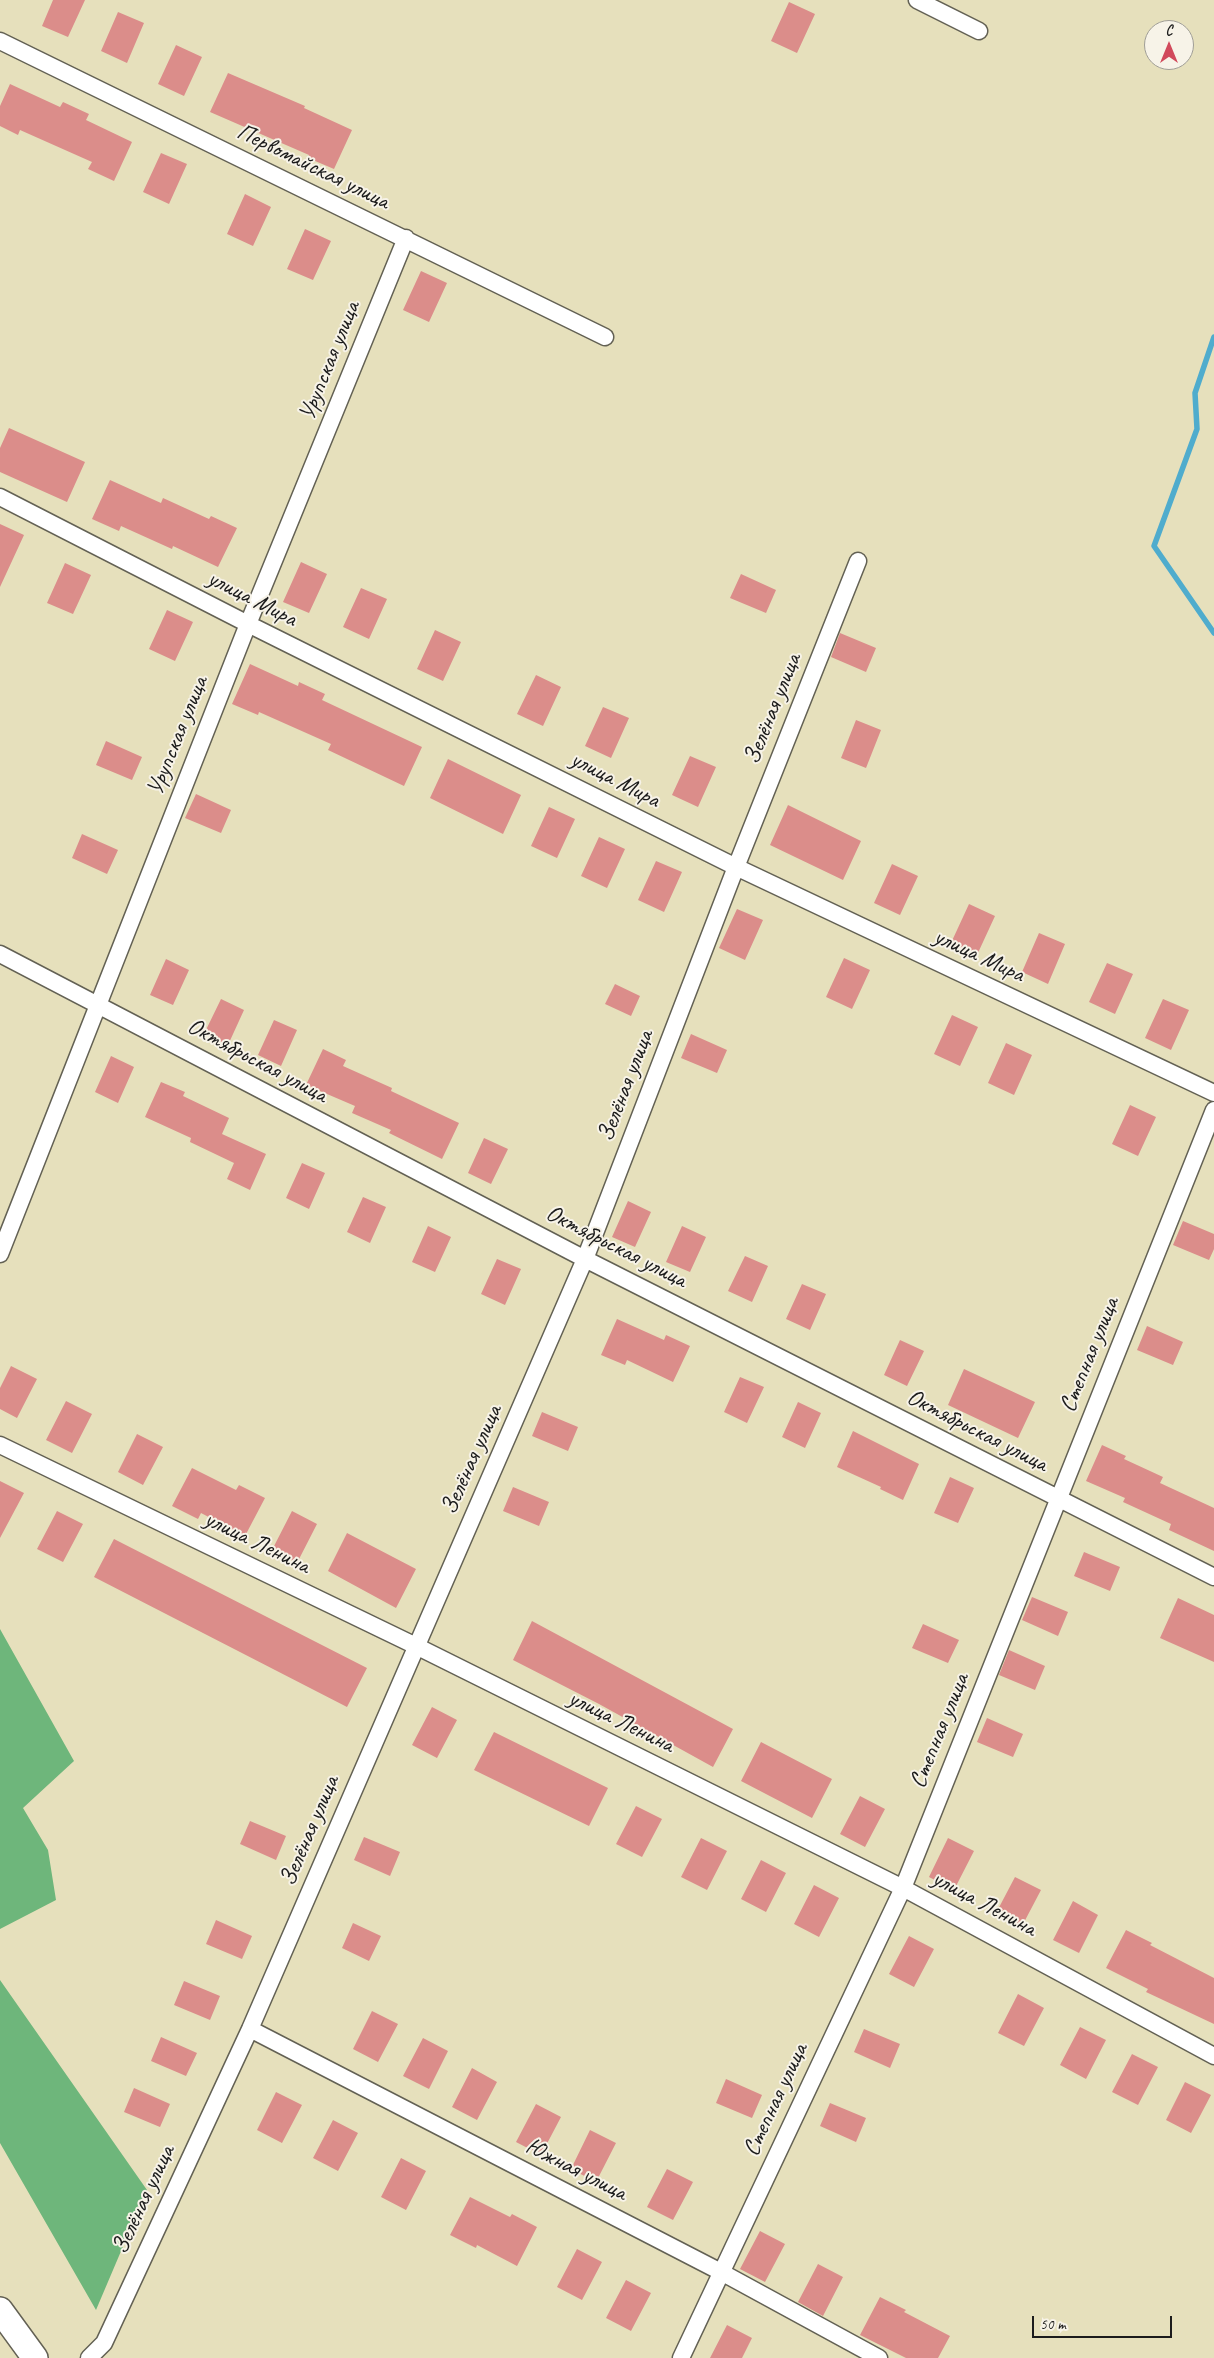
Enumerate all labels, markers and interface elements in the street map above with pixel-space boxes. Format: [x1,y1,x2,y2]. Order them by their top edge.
north arrow [1144,20,1194,70]
text: С [1166,22,1172,39]
street label: Первомайская улица [232,118,394,216]
street label: Урупская улица [293,297,367,425]
street label: улица Мира [202,564,302,634]
street label: Зелёная улица [738,650,808,768]
street label: Урупская улица [141,672,215,800]
street label: улица Мира [565,745,665,815]
street label: улица Мира [929,923,1029,989]
street label: Октябрьская улица [182,1012,332,1110]
street label: Зелёная улица [592,1026,660,1146]
street label: Октябрьская улица [541,1199,691,1295]
street label: Степная улица [1054,1293,1126,1417]
street label: Октябрьская улица [902,1383,1052,1479]
street label: Зелёная улица [435,1401,509,1519]
street label: улица Ленина [200,1505,314,1581]
street label: Степная улица [904,1669,976,1793]
street label: улица Ленина [564,1684,678,1760]
street label: Зелёная улица [274,1772,346,1890]
street label: улица Ленина [927,1865,1041,1943]
street label: Степная улица [737,2039,815,2161]
street label: Южная улица [521,2132,631,2208]
street label: Зелёная улица [106,2141,182,2259]
scale bar [1034,2306,1174,2338]
text: 50 m [1040,2315,1066,2334]

